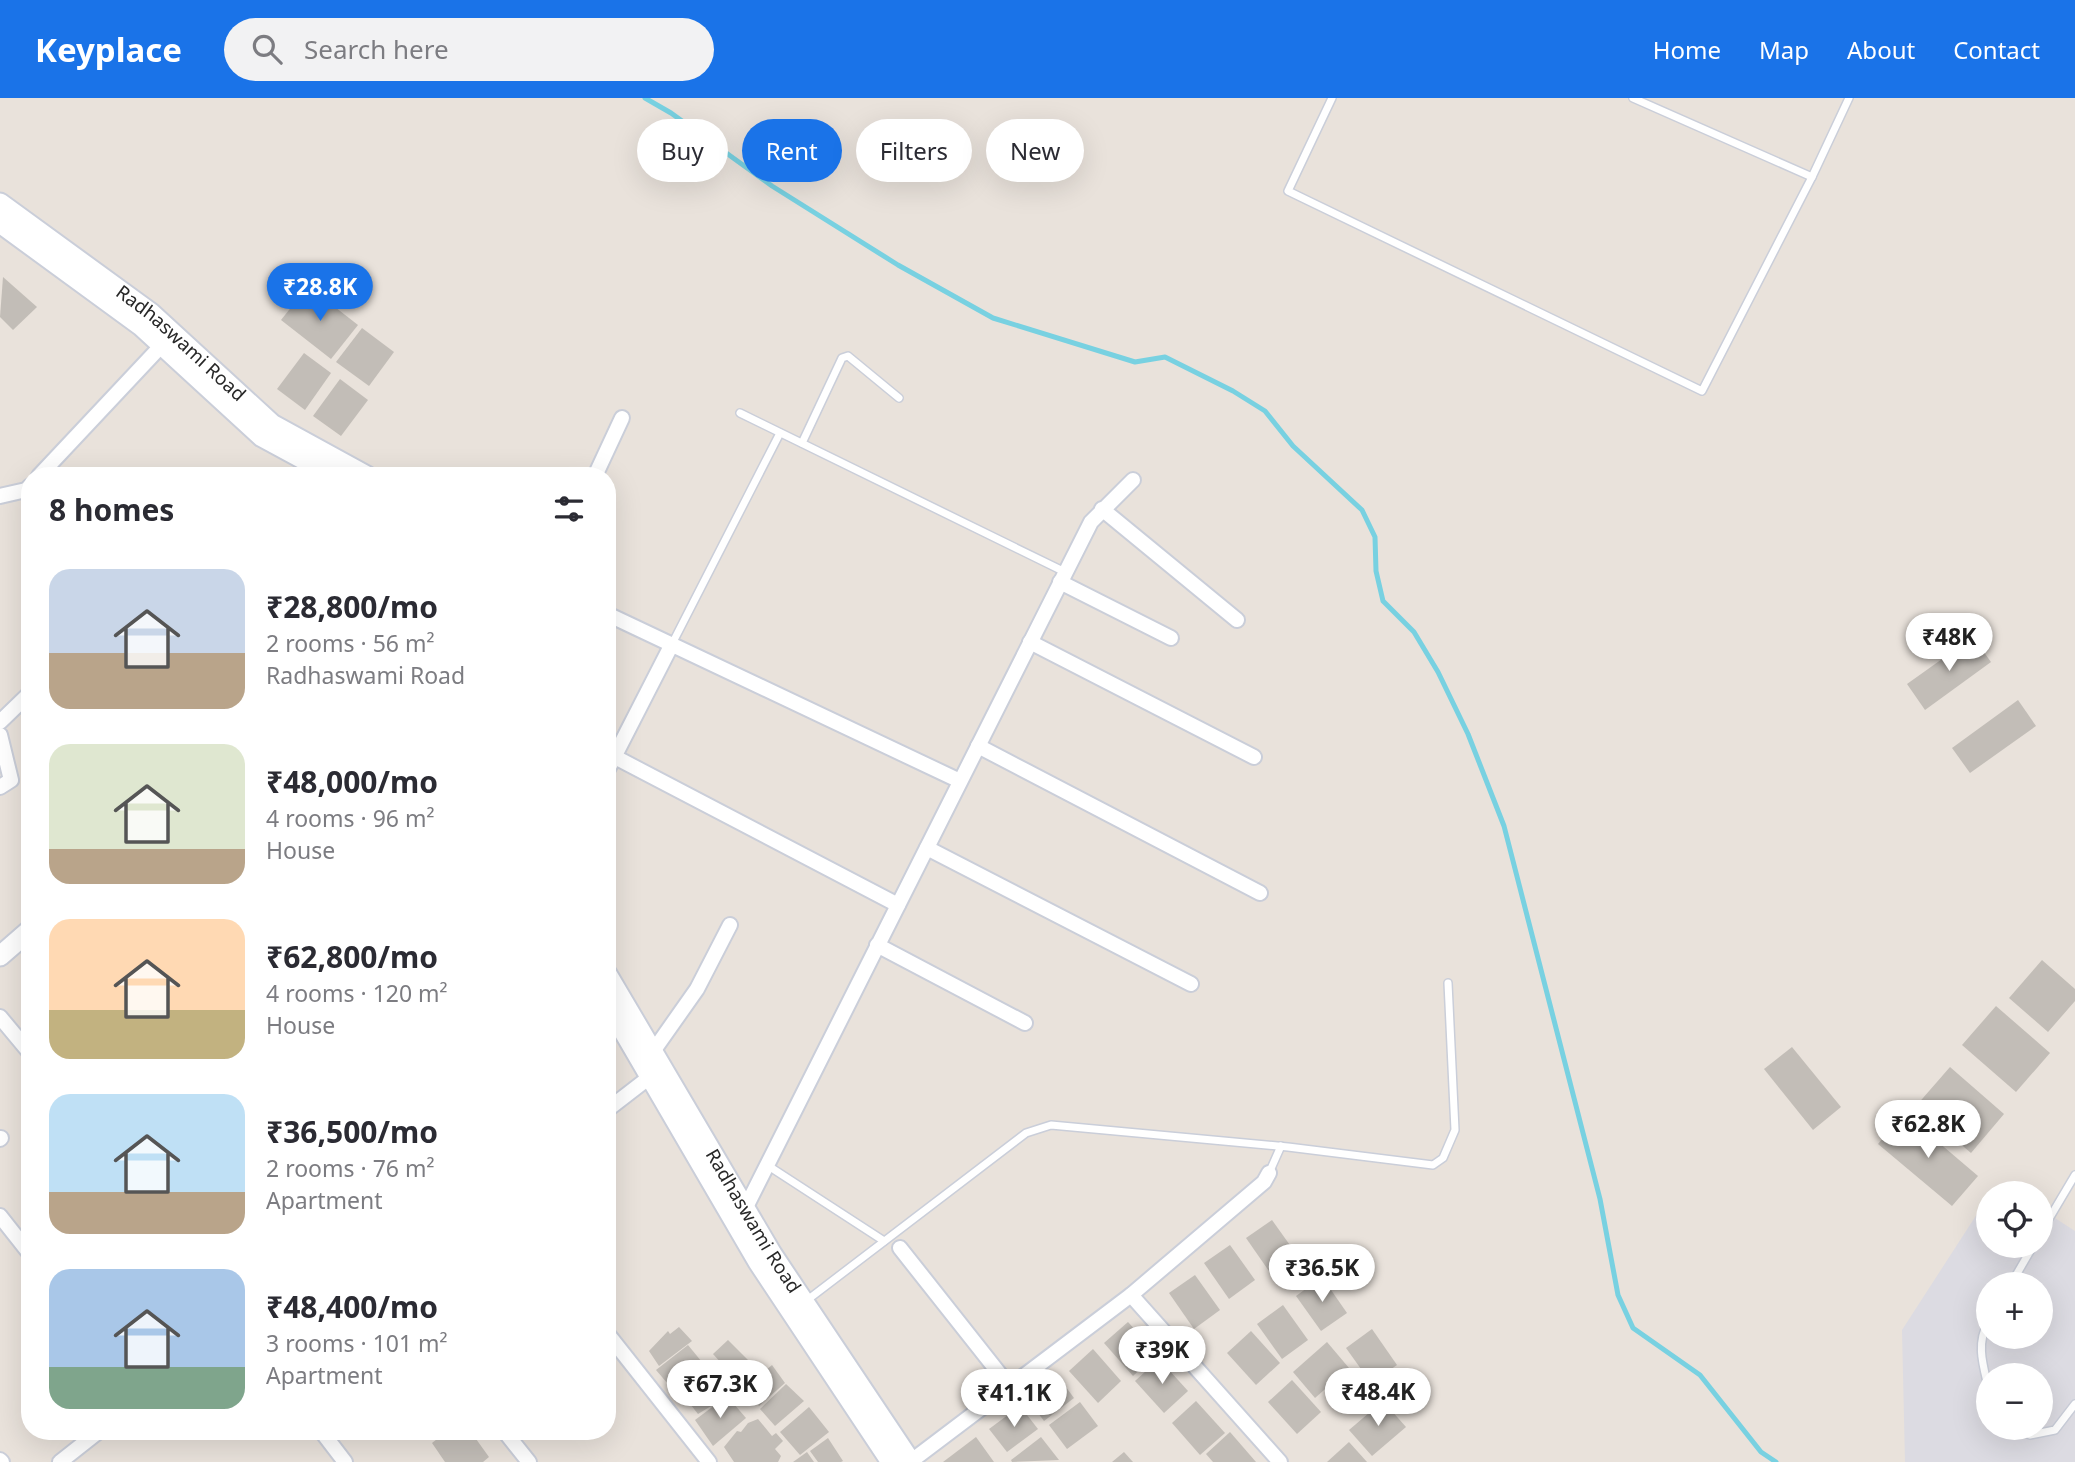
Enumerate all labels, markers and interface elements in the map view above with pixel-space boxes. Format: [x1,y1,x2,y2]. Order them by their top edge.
search box [224,18,714,81]
text: Keyplace [35,27,182,72]
icon: search [248,30,286,68]
text: Search here [304,31,449,67]
text: Home [1653,33,1721,66]
text: Map [1759,33,1809,66]
text: About [1847,33,1915,66]
text: Contact [1953,33,2040,66]
chip: Buy [637,119,728,182]
chip: Rent [742,119,842,182]
chip: Filters [856,119,972,182]
chip: New [986,119,1084,182]
pin: ₹28.8K [263,264,377,323]
text: ₹28.8K [283,270,357,302]
street label: Radhaswami Road [111,279,252,407]
text: 8 homes [49,489,174,530]
icon: filters [550,490,588,528]
text: ₹28,800/mo [266,586,438,627]
icon: home [105,597,189,681]
pin: ₹48K [1908,614,1990,673]
text: ₹48K [1922,620,1976,652]
text: 2 rooms · 56 m² [266,627,435,659]
text: Radhaswami Road [266,659,465,691]
text: ₹48,000/mo [266,761,438,802]
icon: home [105,772,189,856]
text: 4 rooms · 96 m² [266,802,435,834]
text: House [266,834,335,866]
text: ₹62,800/mo [266,936,438,977]
icon: home [105,947,189,1031]
text: 4 rooms · 120 m² [266,977,448,1009]
text: House [266,1009,335,1041]
pin: ₹62.8K [1871,1100,1985,1160]
text: ₹62.8K [1891,1107,1965,1139]
text: ₹36,500/mo [266,1111,438,1152]
icon: home [105,1122,189,1206]
street label: Radhaswami Road [700,1144,807,1298]
text: 2 rooms · 76 m² [266,1152,435,1184]
map controls [1976,1181,2053,1440]
button: locate [1976,1181,2053,1258]
text: Apartment [266,1184,383,1216]
pin: ₹36.5K [1265,1244,1379,1304]
text: ₹36.5K [1285,1251,1359,1283]
button: + [1976,1272,2053,1349]
text: ₹48,400/mo [266,1286,438,1327]
icon: home [105,1297,189,1381]
pin: ₹39K [1121,1326,1203,1386]
text: 3 rooms · 101 m² [266,1327,448,1359]
text: ₹39K [1135,1333,1189,1365]
text: Apartment [266,1359,383,1391]
pin: ₹67.3K [663,1360,777,1420]
button: − [1976,1363,2053,1440]
text: ₹67.3K [683,1367,757,1399]
pin: ₹48.4K [1321,1368,1435,1428]
pin: ₹41.1K [957,1370,1071,1429]
text: ₹48.4K [1341,1375,1415,1407]
text: ₹41.1K [977,1376,1051,1408]

